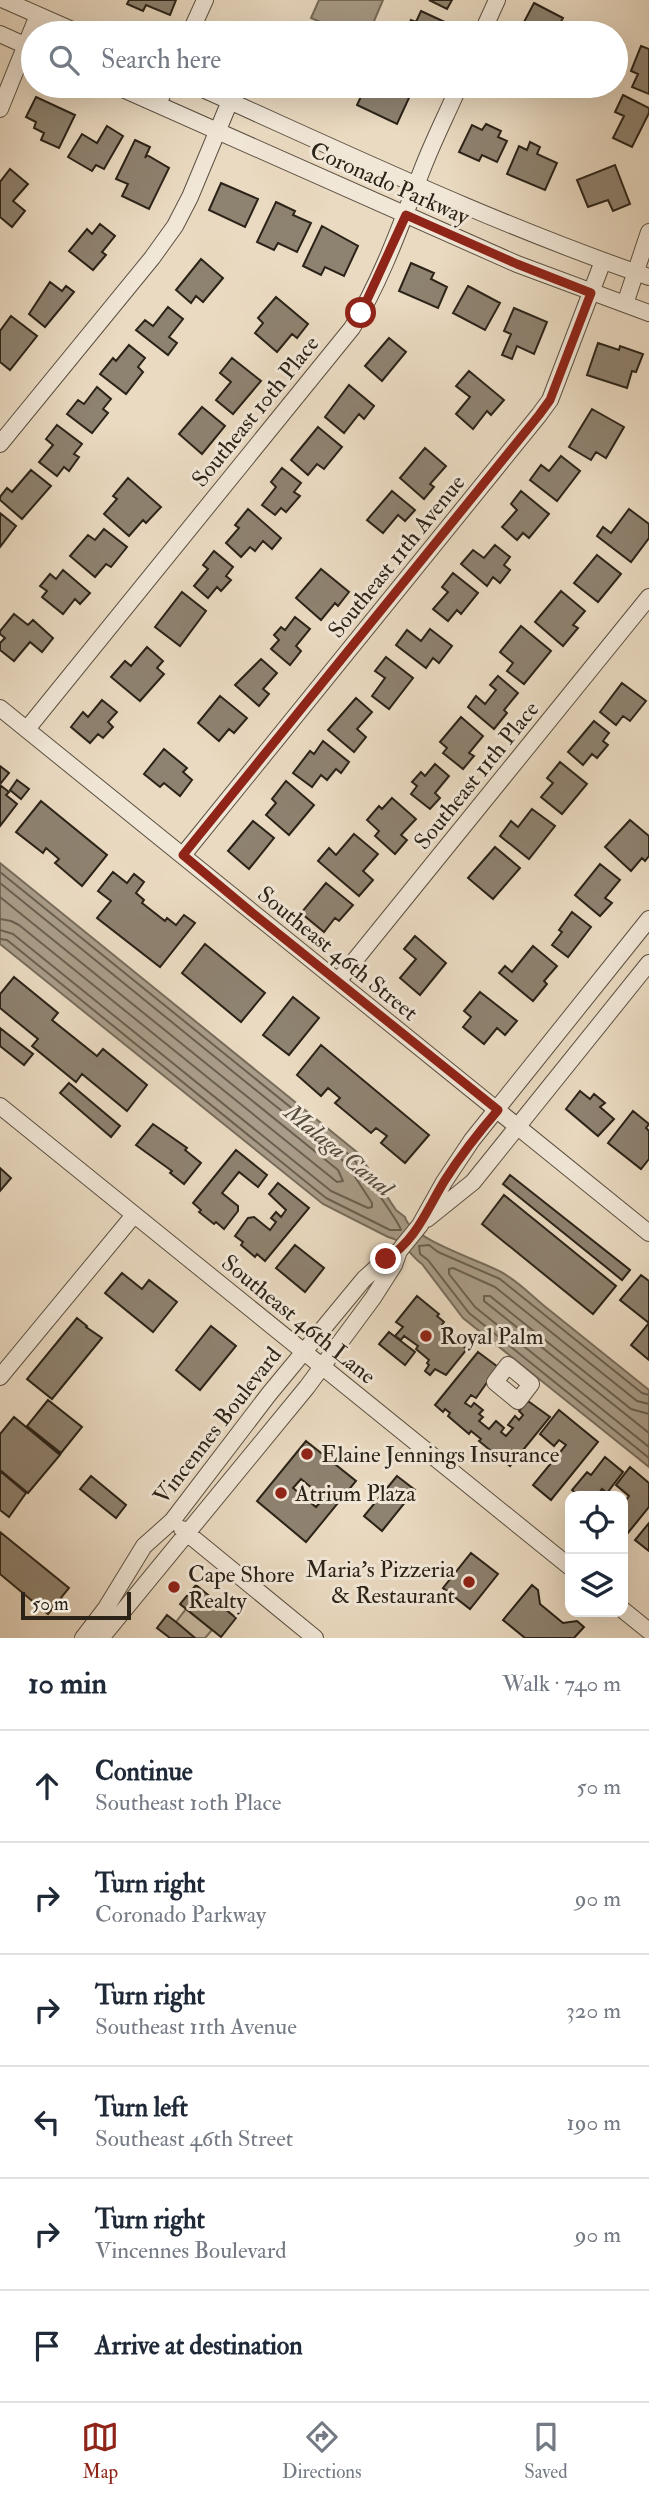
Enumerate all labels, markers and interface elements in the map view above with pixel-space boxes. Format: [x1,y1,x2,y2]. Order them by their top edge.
search box [21,21,628,98]
icon: search [45,41,83,79]
text: Search here [101,44,221,76]
street label: Coronado Parkway [306,135,475,232]
route start [345,297,376,328]
street label: Southeast 10th Place [185,329,326,493]
street label: Southeast 11th Avenue [322,468,471,644]
street label: Southeast 11th Place [408,695,545,856]
street label: Southeast 46th Street [252,880,424,1027]
water label: Malaga Canal [276,1096,401,1205]
route end [370,1243,401,1274]
street label: Southeast 46th Lane [216,1248,382,1391]
place label: Royal Palm [440,1322,544,1351]
marker: Royal Palm [418,1328,434,1344]
street label: Vincennes Boulevard [147,1341,288,1510]
place label: Elaine Jennings Insurance [321,1440,560,1469]
marker: Elaine Jennings Insurance [299,1446,315,1462]
place label: Atrium Plaza [294,1479,416,1508]
marker: Atrium Plaza [273,1485,289,1501]
map controls [565,1491,628,1617]
button: locate [565,1491,628,1554]
button: layers [565,1554,628,1617]
place label: Maria's Pizzeria & Restaurant [306,1555,456,1610]
place label: Cape Shore Realty [188,1560,295,1615]
marker: Maria's Pizzeria & Restaurant [461,1574,477,1590]
marker: Cape Shore Realty [166,1579,182,1595]
scale bar [21,1589,131,1621]
text: 50 m [32,1592,69,1616]
text: 10 min [28,1665,107,1702]
text: Walk · 740 m [502,1669,621,1698]
text: Continue [95,1756,193,1788]
icon: ahead [28,1767,66,1805]
text: 50 m [577,1772,621,1801]
text: Southeast 10th Place [95,1788,281,1817]
text: Turn right [95,1868,205,1900]
icon: right [28,1879,66,1917]
text: 90 m [575,1884,621,1913]
text: Coronado Parkway [95,1900,266,1929]
text: Turn right [95,1980,205,2012]
icon: right [28,1991,66,2029]
text: 320 m [566,1996,621,2025]
text: Southeast 11th Avenue [95,2012,297,2041]
text: Turn left [95,2092,188,2124]
icon: left [28,2103,66,2141]
text: 190 m [567,2108,621,2137]
text: Southeast 46th Street [95,2124,293,2153]
text: Turn right [95,2204,205,2236]
icon: right [28,2215,66,2253]
text: 90 m [575,2220,621,2249]
text: Vincennes Boulevard [95,2236,287,2265]
icon: arrive [28,2327,66,2365]
text: Arrive at destination [95,2330,303,2362]
tab: Map [81,2418,119,2484]
tab: Directions [282,2418,362,2484]
tab: Saved [524,2418,568,2484]

